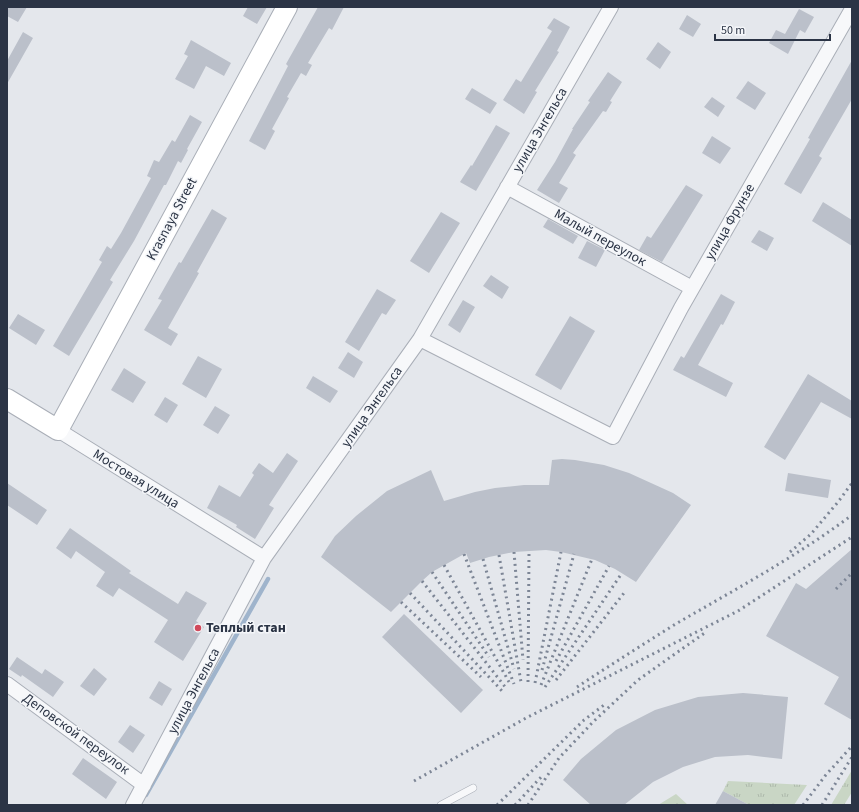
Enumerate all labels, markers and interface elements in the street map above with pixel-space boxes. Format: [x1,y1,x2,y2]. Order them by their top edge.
scale bar [715,16,830,42]
text: 50 m [721,22,745,39]
street label: улица Энгельса [508,84,572,176]
street label: Krasnaya Street [142,174,202,264]
street label: улица Фрунзе [700,180,760,264]
street label: Малый переулок [550,204,650,272]
street label: улица Энгельса [337,362,407,452]
street label: Мостовая улица [89,444,183,514]
place label: Теплый стан [206,618,286,638]
marker: Теплый стан [193,623,203,633]
street label: улица Энгельса [163,644,225,738]
street label: Деповской переулок [18,688,134,780]

